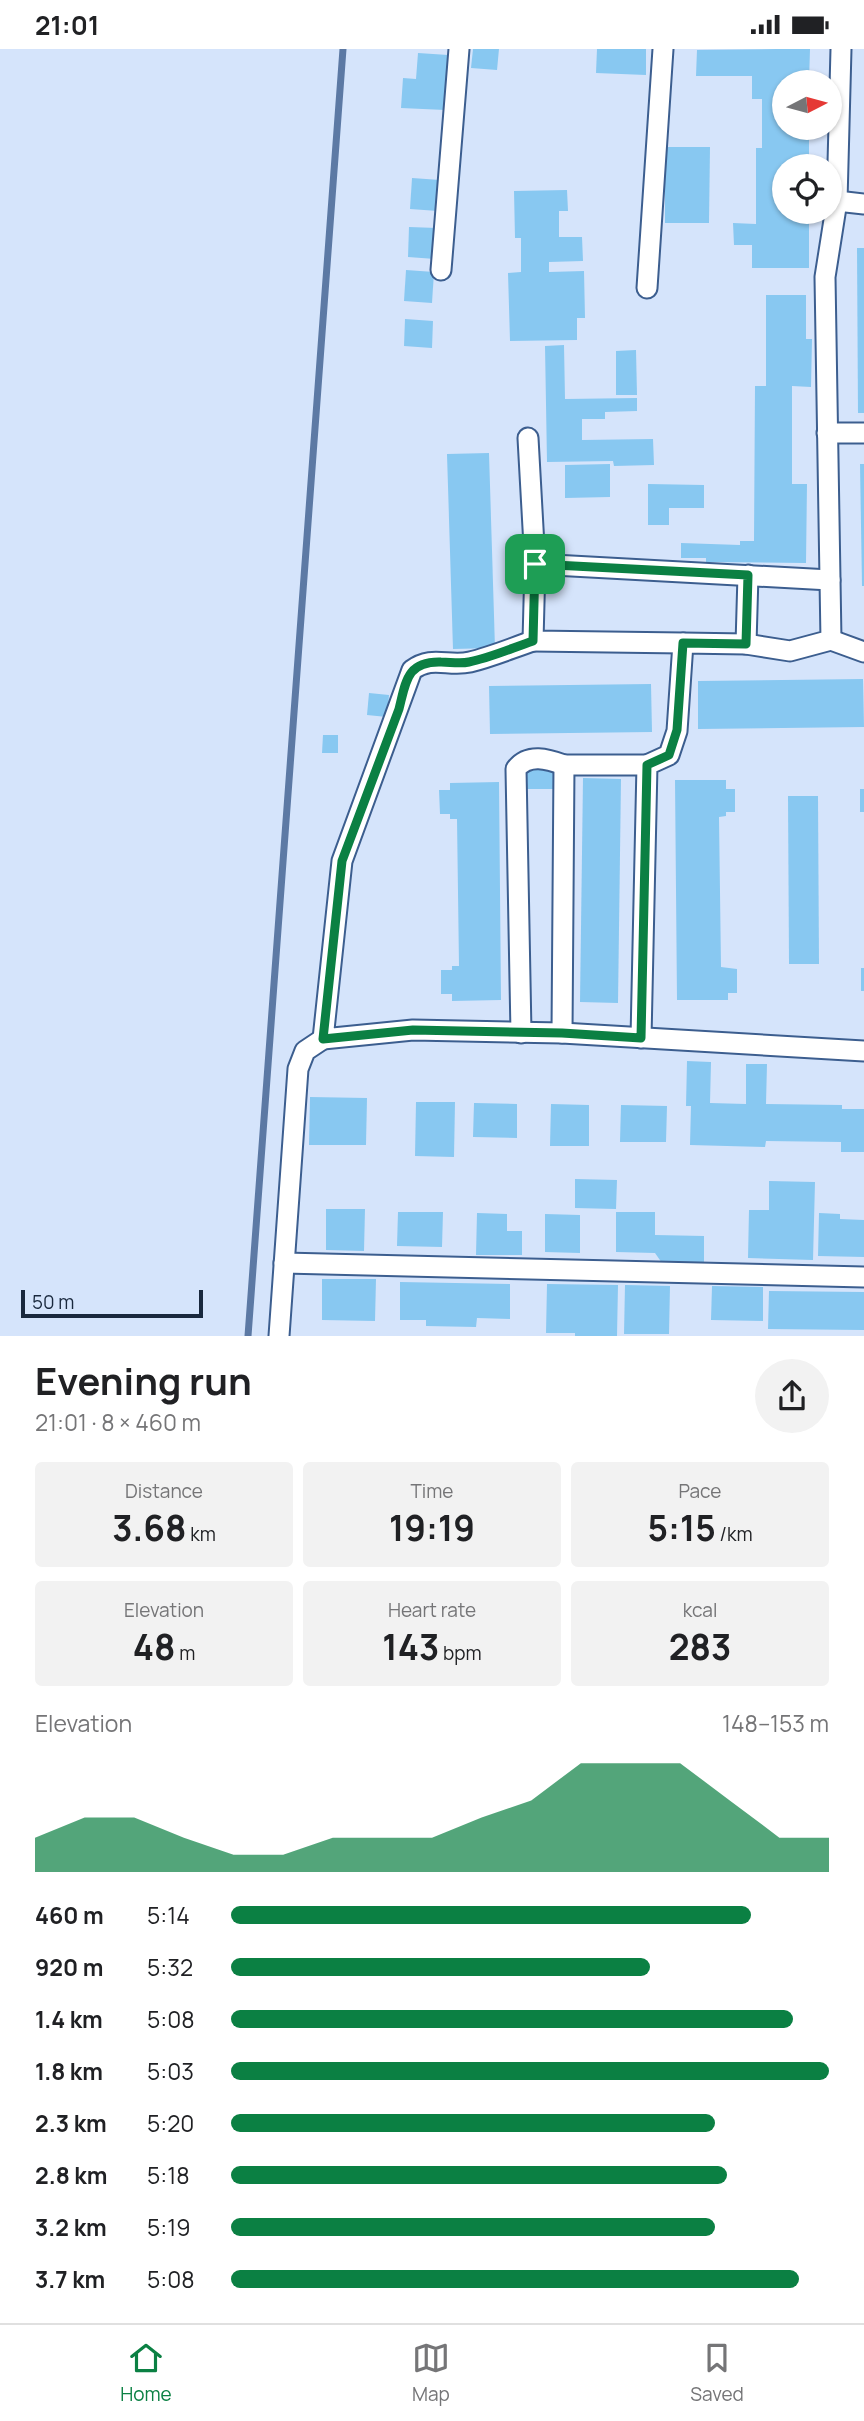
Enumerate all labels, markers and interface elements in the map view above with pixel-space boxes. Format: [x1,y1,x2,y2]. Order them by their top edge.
text: 21:01 [35,7,99,43]
north arrow [772,70,842,140]
map controls [772,70,842,224]
button: locate [772,154,842,224]
pin [505,534,565,594]
icon: arrive [516,545,554,583]
scale bar [21,1287,203,1319]
text: 50 m [32,1289,74,1315]
text: Evening run [35,1354,252,1406]
button: share [755,1359,829,1433]
text: 21:01 · 8 × 460 m [35,1406,201,1438]
text: Distance [125,1478,203,1504]
text: Time [411,1478,453,1504]
text: Pace [679,1478,721,1504]
text: 3.68 [112,1504,186,1552]
text: 19:19 [389,1504,475,1552]
text: 5:15 [647,1504,716,1552]
text: km [186,1521,216,1547]
text: /km [716,1521,753,1547]
text: Elevation [124,1597,204,1623]
text: Heart rate [388,1597,476,1623]
text: kcal [683,1597,717,1623]
text: 48 [133,1623,175,1671]
text: 143 [382,1623,439,1671]
text: 283 [669,1623,731,1671]
text: m [175,1640,195,1666]
text: bpm [439,1640,482,1666]
text: Elevation [35,1707,132,1739]
text: 148–153 m [722,1707,829,1739]
text: 460 m [35,1899,104,1931]
text: 5:14 [147,1899,190,1931]
text: 920 m [35,1951,103,1983]
text: 5:32 [147,1951,193,1983]
text: 1.4 km [35,2003,103,2035]
text: 5:08 [147,2003,195,2035]
text: 1.8 km [35,2055,103,2087]
text: 5:03 [147,2055,194,2087]
text: 2.3 km [35,2107,107,2139]
text: 5:20 [147,2107,194,2139]
text: 2.8 km [35,2159,107,2191]
text: 5:18 [147,2159,189,2191]
text: 3.2 km [35,2211,107,2243]
text: 5:19 [147,2211,190,2243]
text: 3.7 km [35,2263,105,2295]
text: 5:08 [147,2263,195,2295]
tab: Home [120,2339,172,2407]
tab: Map [412,2339,450,2407]
tab: Saved [690,2339,744,2407]

